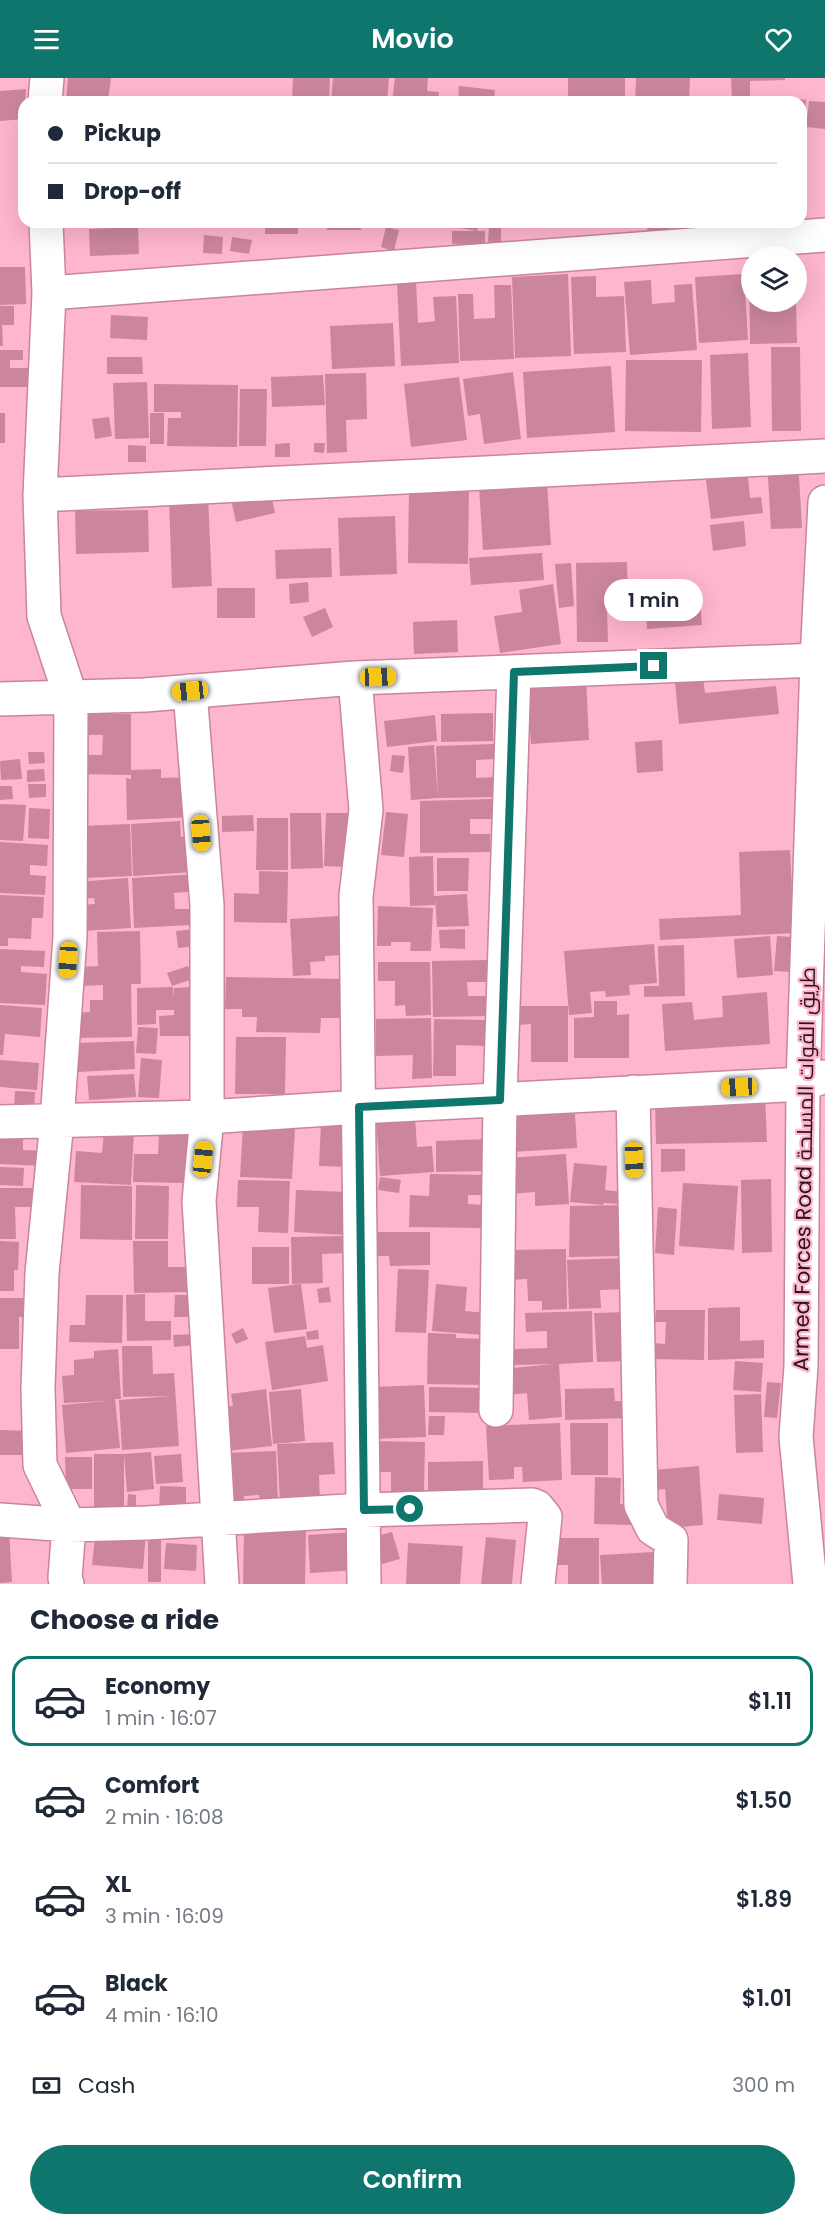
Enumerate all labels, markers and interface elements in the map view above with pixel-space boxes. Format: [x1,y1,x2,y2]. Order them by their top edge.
text: Movio [371,20,454,57]
icon: menu [30,23,63,56]
icon: heart [762,23,795,56]
text: Pickup [84,118,161,149]
text: Drop-off [84,176,181,207]
map controls [741,246,807,312]
button: layers [741,246,807,312]
callout: 1 min [604,579,704,621]
text: 1 min [628,586,679,614]
route end [640,652,667,679]
car [360,667,396,687]
car [171,680,209,702]
car [191,814,211,852]
car [58,941,78,979]
street label: Armed Forces Road طريق القوات المسلحة [786,967,822,1371]
car [721,1077,757,1097]
car [192,1140,214,1178]
car [624,1142,644,1178]
route start [396,1495,423,1522]
text: Choose a ride [30,1601,219,1638]
text: Economy [105,1671,210,1702]
icon: car [33,1674,87,1728]
text: $1.11 [748,1686,792,1717]
text: 1 min · 16:07 [105,1704,217,1732]
text: Comfort [105,1770,199,1801]
icon: car [33,1773,87,1827]
text: $1.50 [736,1785,792,1816]
text: 2 min · 16:08 [105,1803,224,1831]
text: XL [105,1869,131,1900]
icon: car [33,1872,87,1926]
text: $1.89 [736,1884,792,1915]
text: 3 min · 16:09 [105,1902,224,1930]
text: Black [105,1968,168,1999]
icon: car [33,1971,87,2025]
text: $1.01 [742,1983,792,2014]
text: 4 min · 16:10 [105,2001,218,2029]
icon: cash [30,2069,63,2102]
text: Cash [78,2070,135,2101]
text: 300 m [732,2071,795,2099]
button: Confirm [30,2145,795,2214]

